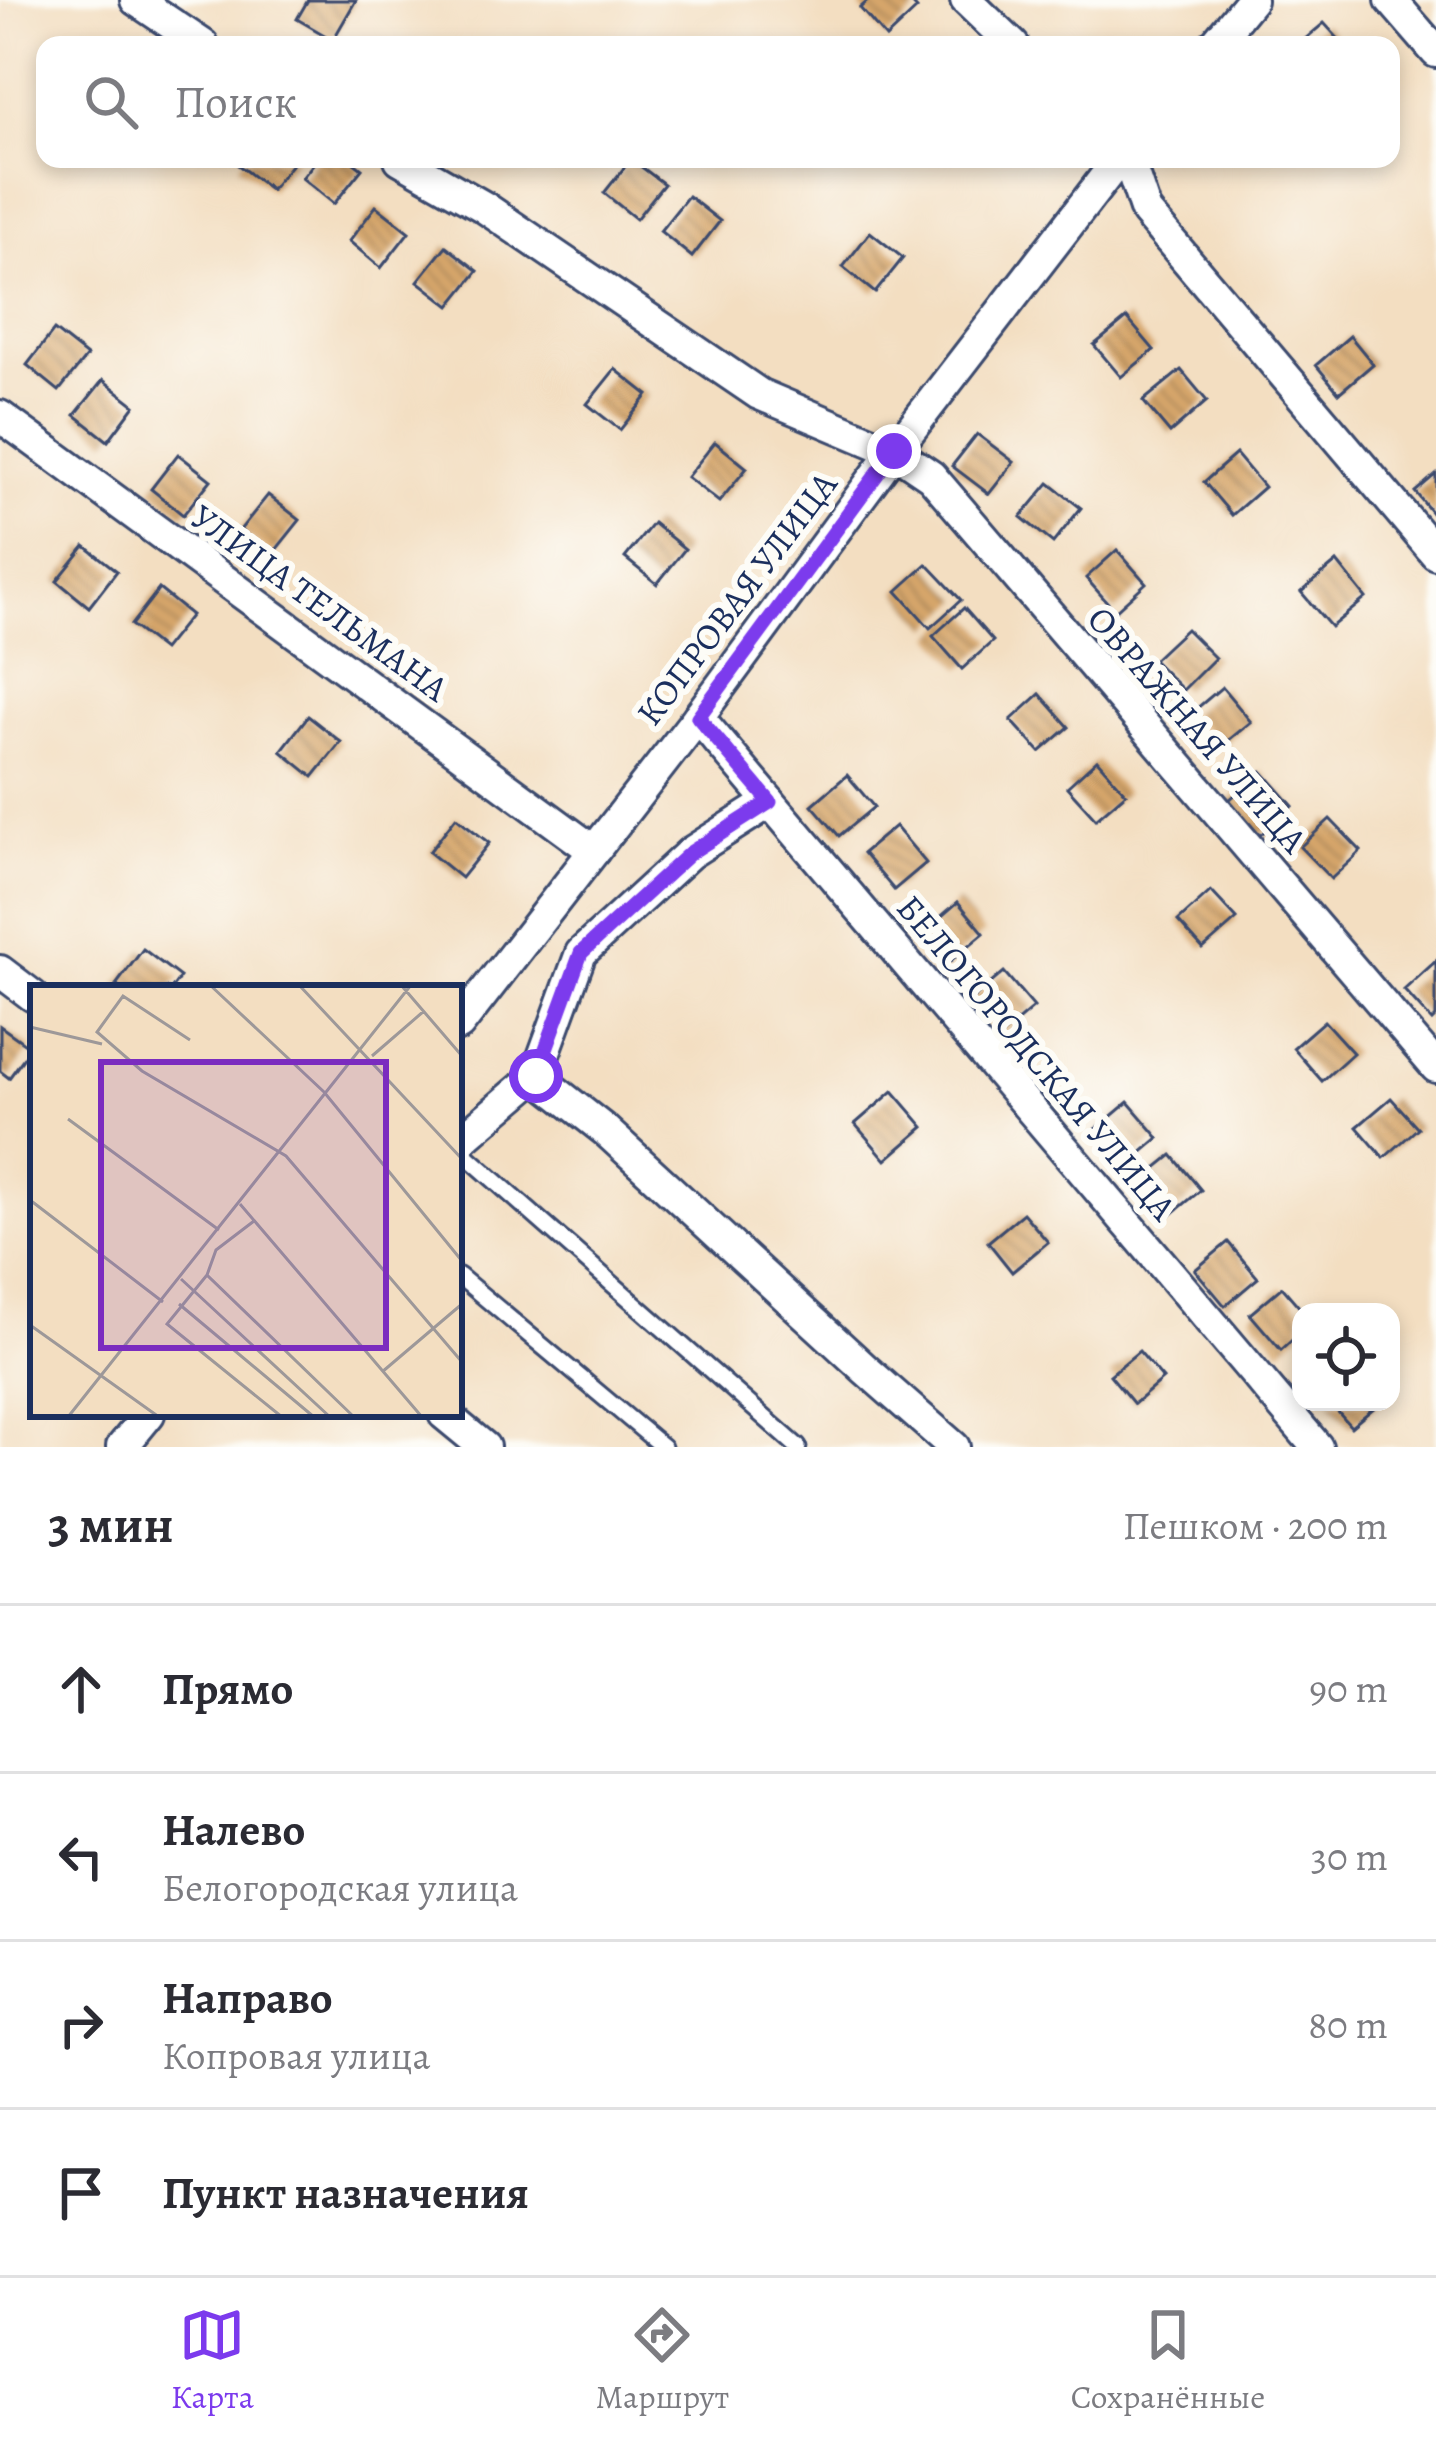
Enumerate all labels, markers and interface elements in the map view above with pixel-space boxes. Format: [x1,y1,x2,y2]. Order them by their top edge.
search box [36,36,1400,168]
icon: search [78,69,144,135]
text: Поиск [174,71,297,133]
route end [867,424,921,478]
street label: КОПРОВАЯ УЛИЦА [625,461,849,735]
street label: УЛИЦА ТЕЛЬМАНА [181,492,459,713]
street label: ОВРАЖНАЯ УЛИЦА [1077,595,1319,864]
street label: БЕЛОГОРОДСКАЯ УЛИЦА [886,884,1188,1231]
inset map [30,985,462,1417]
route start [509,1049,563,1103]
map controls [1292,1303,1400,1411]
button: locate [1292,1303,1400,1411]
text: 3 мин [48,1490,174,1560]
text: Пешком · 200 m [1123,1499,1388,1552]
icon: ahead [48,1656,114,1722]
text: Прямо [162,1658,293,1720]
text: 90 m [1309,1662,1388,1715]
text: Налево [162,1799,305,1861]
icon: left [48,1824,114,1890]
text: 30 m [1311,1830,1388,1883]
text: Белогородская улица [162,1861,518,1914]
text: Направо [162,1967,333,2029]
icon: right [48,1992,114,2058]
text: 80 m [1308,1998,1388,2051]
text: Копровая улица [162,2029,430,2082]
icon: arrive [48,2160,114,2226]
text: Пункт назначения [162,2162,529,2224]
tab: Карта [171,2302,254,2419]
tab: Маршрут [595,2302,729,2419]
tab: Сохранённые [1071,2302,1265,2419]

